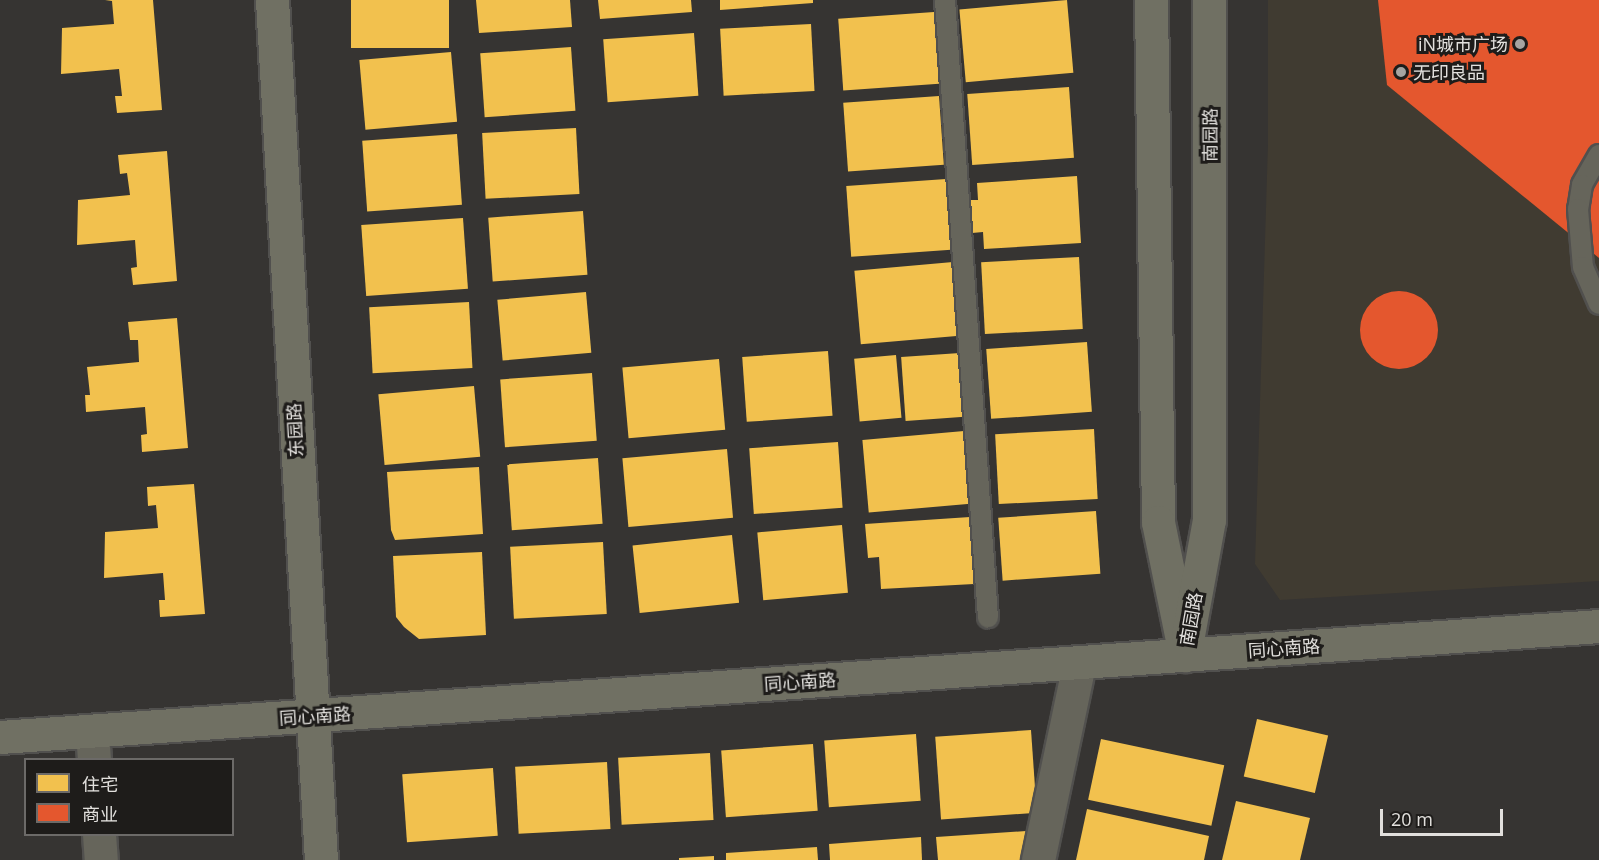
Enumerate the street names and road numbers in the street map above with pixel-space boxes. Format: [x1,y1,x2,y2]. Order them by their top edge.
street label: 南园路 [1199,108,1221,162]
street label: 东园路 [283,402,307,458]
street label: 南园路 [1176,591,1206,647]
street label: 同心南路 [1247,635,1321,661]
street label: 同心南路 [763,669,837,695]
street label: 同心南路 [278,703,352,729]

